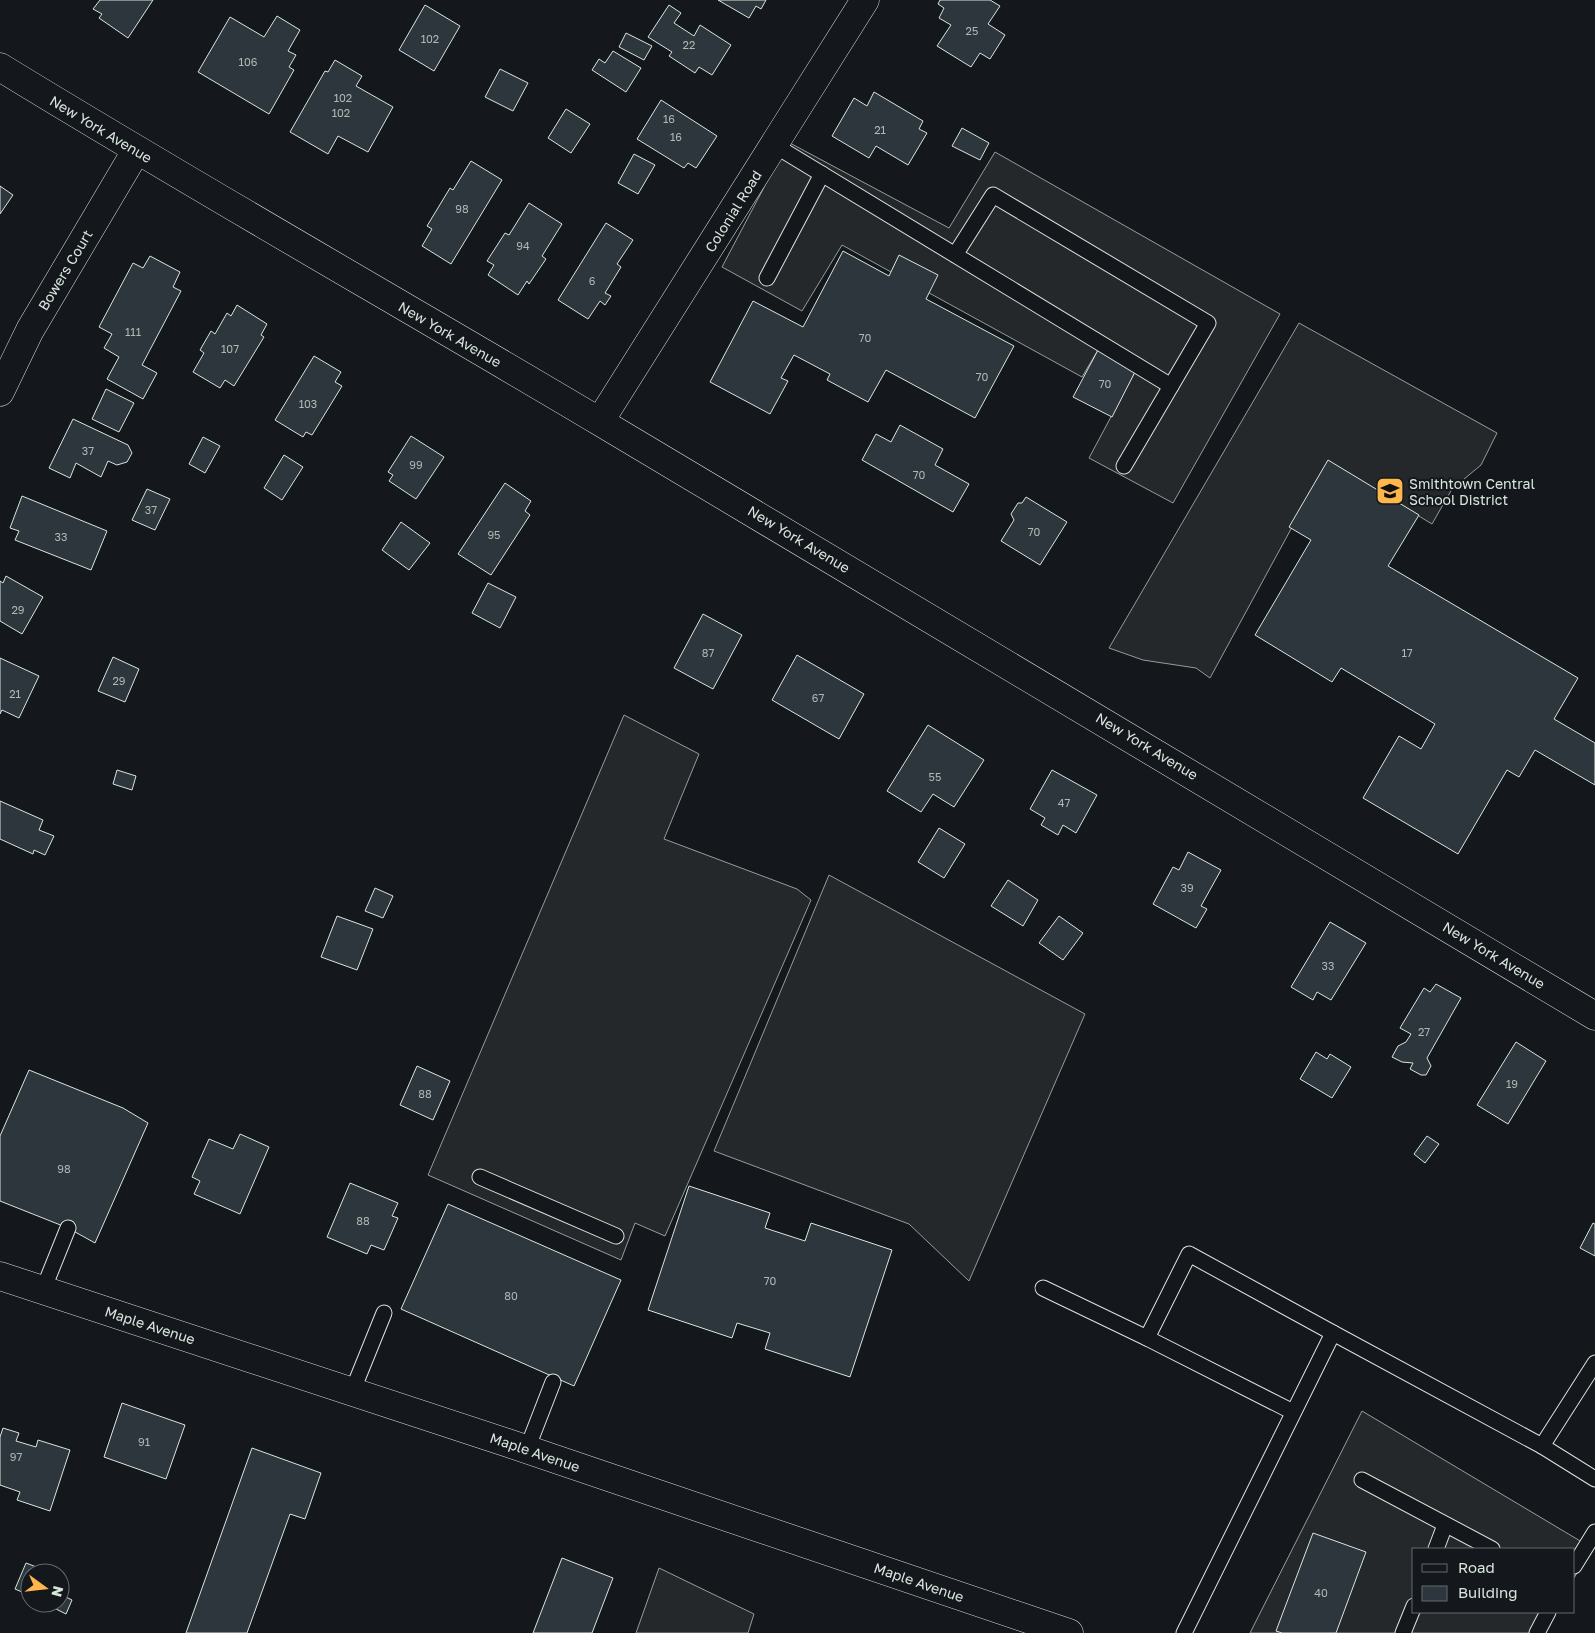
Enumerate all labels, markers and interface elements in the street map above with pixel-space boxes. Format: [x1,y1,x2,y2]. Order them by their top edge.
house number: 25 [966,24,978,37]
house number: 102 [421,32,439,45]
house number: 22 [683,38,695,51]
house number: 106 [239,55,258,68]
house number: 102 [334,91,352,104]
street label: New York Avenue [47,92,155,166]
house number: 102 [332,106,350,119]
house number: 16 [663,112,675,125]
house number: 21 [874,123,886,136]
house number: 16 [670,130,682,143]
street label: Colonial Road [701,167,765,255]
house number: 98 [455,202,469,215]
street label: Bowers Court [34,227,96,313]
house number: 94 [516,239,530,252]
house number: 6 [589,274,596,287]
street label: New York Avenue [396,298,504,370]
house number: 111 [125,325,141,338]
house number: 70 [859,331,872,344]
house number: 107 [221,342,239,355]
house number: 70 [976,370,989,383]
house number: 70 [1099,377,1112,390]
house number: 103 [299,397,317,410]
house number: 37 [82,444,94,457]
house number: 99 [409,458,423,471]
house number: 70 [913,468,926,481]
place label: Smithtown Central School District [1409,475,1535,508]
school or university icon: Smithtown Central School District [1375,476,1405,506]
street label: New York Avenue [745,502,853,576]
house number: 37 [145,503,157,516]
house number: 70 [1028,525,1041,538]
house number: 95 [487,528,501,541]
house number: 33 [55,530,67,543]
house number: 29 [11,603,25,616]
house number: 87 [702,646,714,659]
house number: 17 [1401,646,1413,659]
house number: 29 [112,674,126,687]
house number: 21 [9,687,21,700]
house number: 67 [812,691,824,704]
street label: New York Avenue [1093,709,1201,783]
house number: 55 [929,770,941,783]
house number: 47 [1058,796,1070,809]
house number: 39 [1180,881,1194,894]
street label: New York Avenue [1440,918,1548,992]
house number: 33 [1322,959,1334,972]
house number: 27 [1418,1025,1430,1038]
house number: 19 [1506,1077,1518,1090]
house number: 88 [418,1087,432,1100]
house number: 98 [57,1162,71,1175]
house number: 88 [356,1214,370,1227]
house number: 70 [764,1274,777,1287]
house number: 80 [504,1289,518,1302]
street label: Maple Avenue [103,1302,197,1348]
street label: Maple Avenue [488,1429,582,1475]
house number: 91 [138,1435,150,1448]
house number: 97 [10,1450,22,1463]
legend [1412,1548,1575,1613]
text: Road [1458,1558,1495,1576]
street label: Maple Avenue [872,1559,966,1605]
north arrow [20,1563,70,1613]
text: Building [1458,1583,1518,1601]
text: N [48,1584,68,1599]
house number: 40 [1314,1586,1328,1599]

